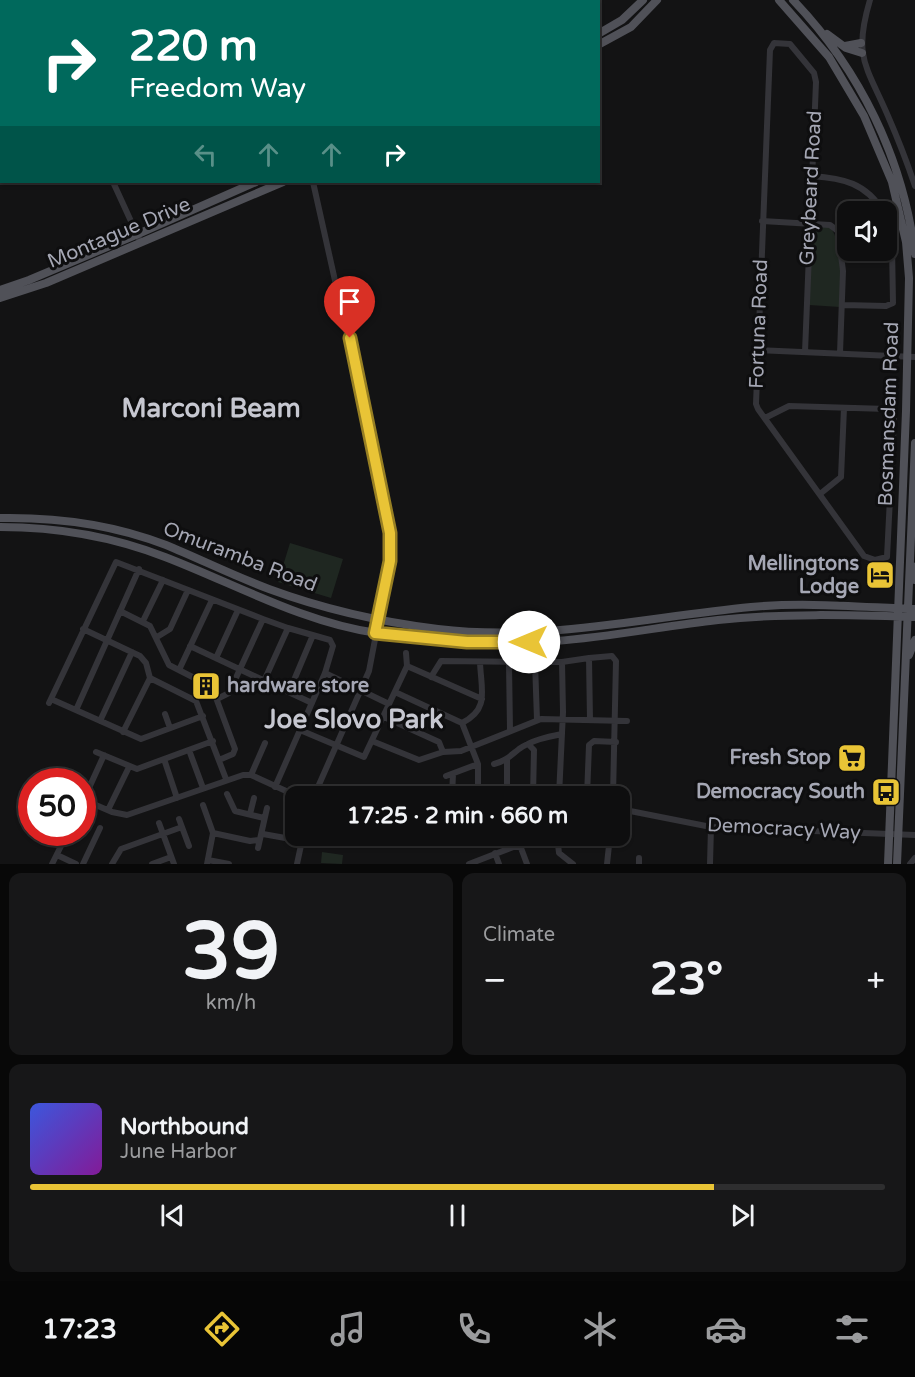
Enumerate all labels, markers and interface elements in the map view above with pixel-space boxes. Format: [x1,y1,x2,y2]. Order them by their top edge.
text: 220 m [129,21,258,72]
icon: right [30,24,108,102]
text: Freedom Way [129,72,306,105]
street label: Greybeard Road [795,110,827,266]
icon: left [189,138,222,171]
icon: ahead [252,138,285,171]
icon: ahead [315,138,348,171]
icon: right [378,138,411,171]
street label: Montague Drive [44,192,194,274]
map controls [837,201,897,261]
button: sound [837,201,897,261]
street label: Fortuna Road [745,259,773,389]
pin [324,276,375,338]
icon: arrive [333,285,366,318]
street label: Bosmansdam Road [874,321,904,507]
district label: Marconi Beam [121,393,301,424]
street label: Omuramba Road [160,517,320,597]
place label: Mellingtons Lodge [747,552,859,599]
hotel icon: Mellingtons Lodge [864,559,896,591]
position arrow [497,610,561,674]
building icon: hardware store [190,670,222,702]
place label: hardware store [227,674,369,698]
district label: Joe Slovo Park [263,704,444,735]
supermarket icon: Fresh Stop [836,742,868,774]
place label: Fresh Stop [730,746,831,770]
speed limit sign: 50 [18,768,96,846]
bus stop icon: Democracy South [870,776,902,808]
place label: Democracy South [696,780,865,804]
text: 17:25 · 2 min · 660 m [347,803,568,829]
street label: Democracy Way [707,813,862,845]
text: 39 [182,905,280,999]
text: Climate [483,923,555,947]
text: 23° [650,953,723,1007]
text: − [483,961,507,1000]
text: + [866,961,885,1000]
text: km/h [206,991,256,1015]
text: Northbound [120,1114,249,1140]
text: June Harbor [120,1140,237,1164]
icon: previous [156,1199,189,1232]
icon: pause [441,1199,474,1232]
icon: next [726,1199,759,1232]
icon: directions [201,1308,243,1350]
icon: music [327,1308,369,1350]
icon: phone [453,1308,495,1350]
icon: climate [579,1308,621,1350]
icon: car [705,1308,747,1350]
icon: filters [831,1308,873,1350]
text: 17:23 [42,1313,117,1346]

